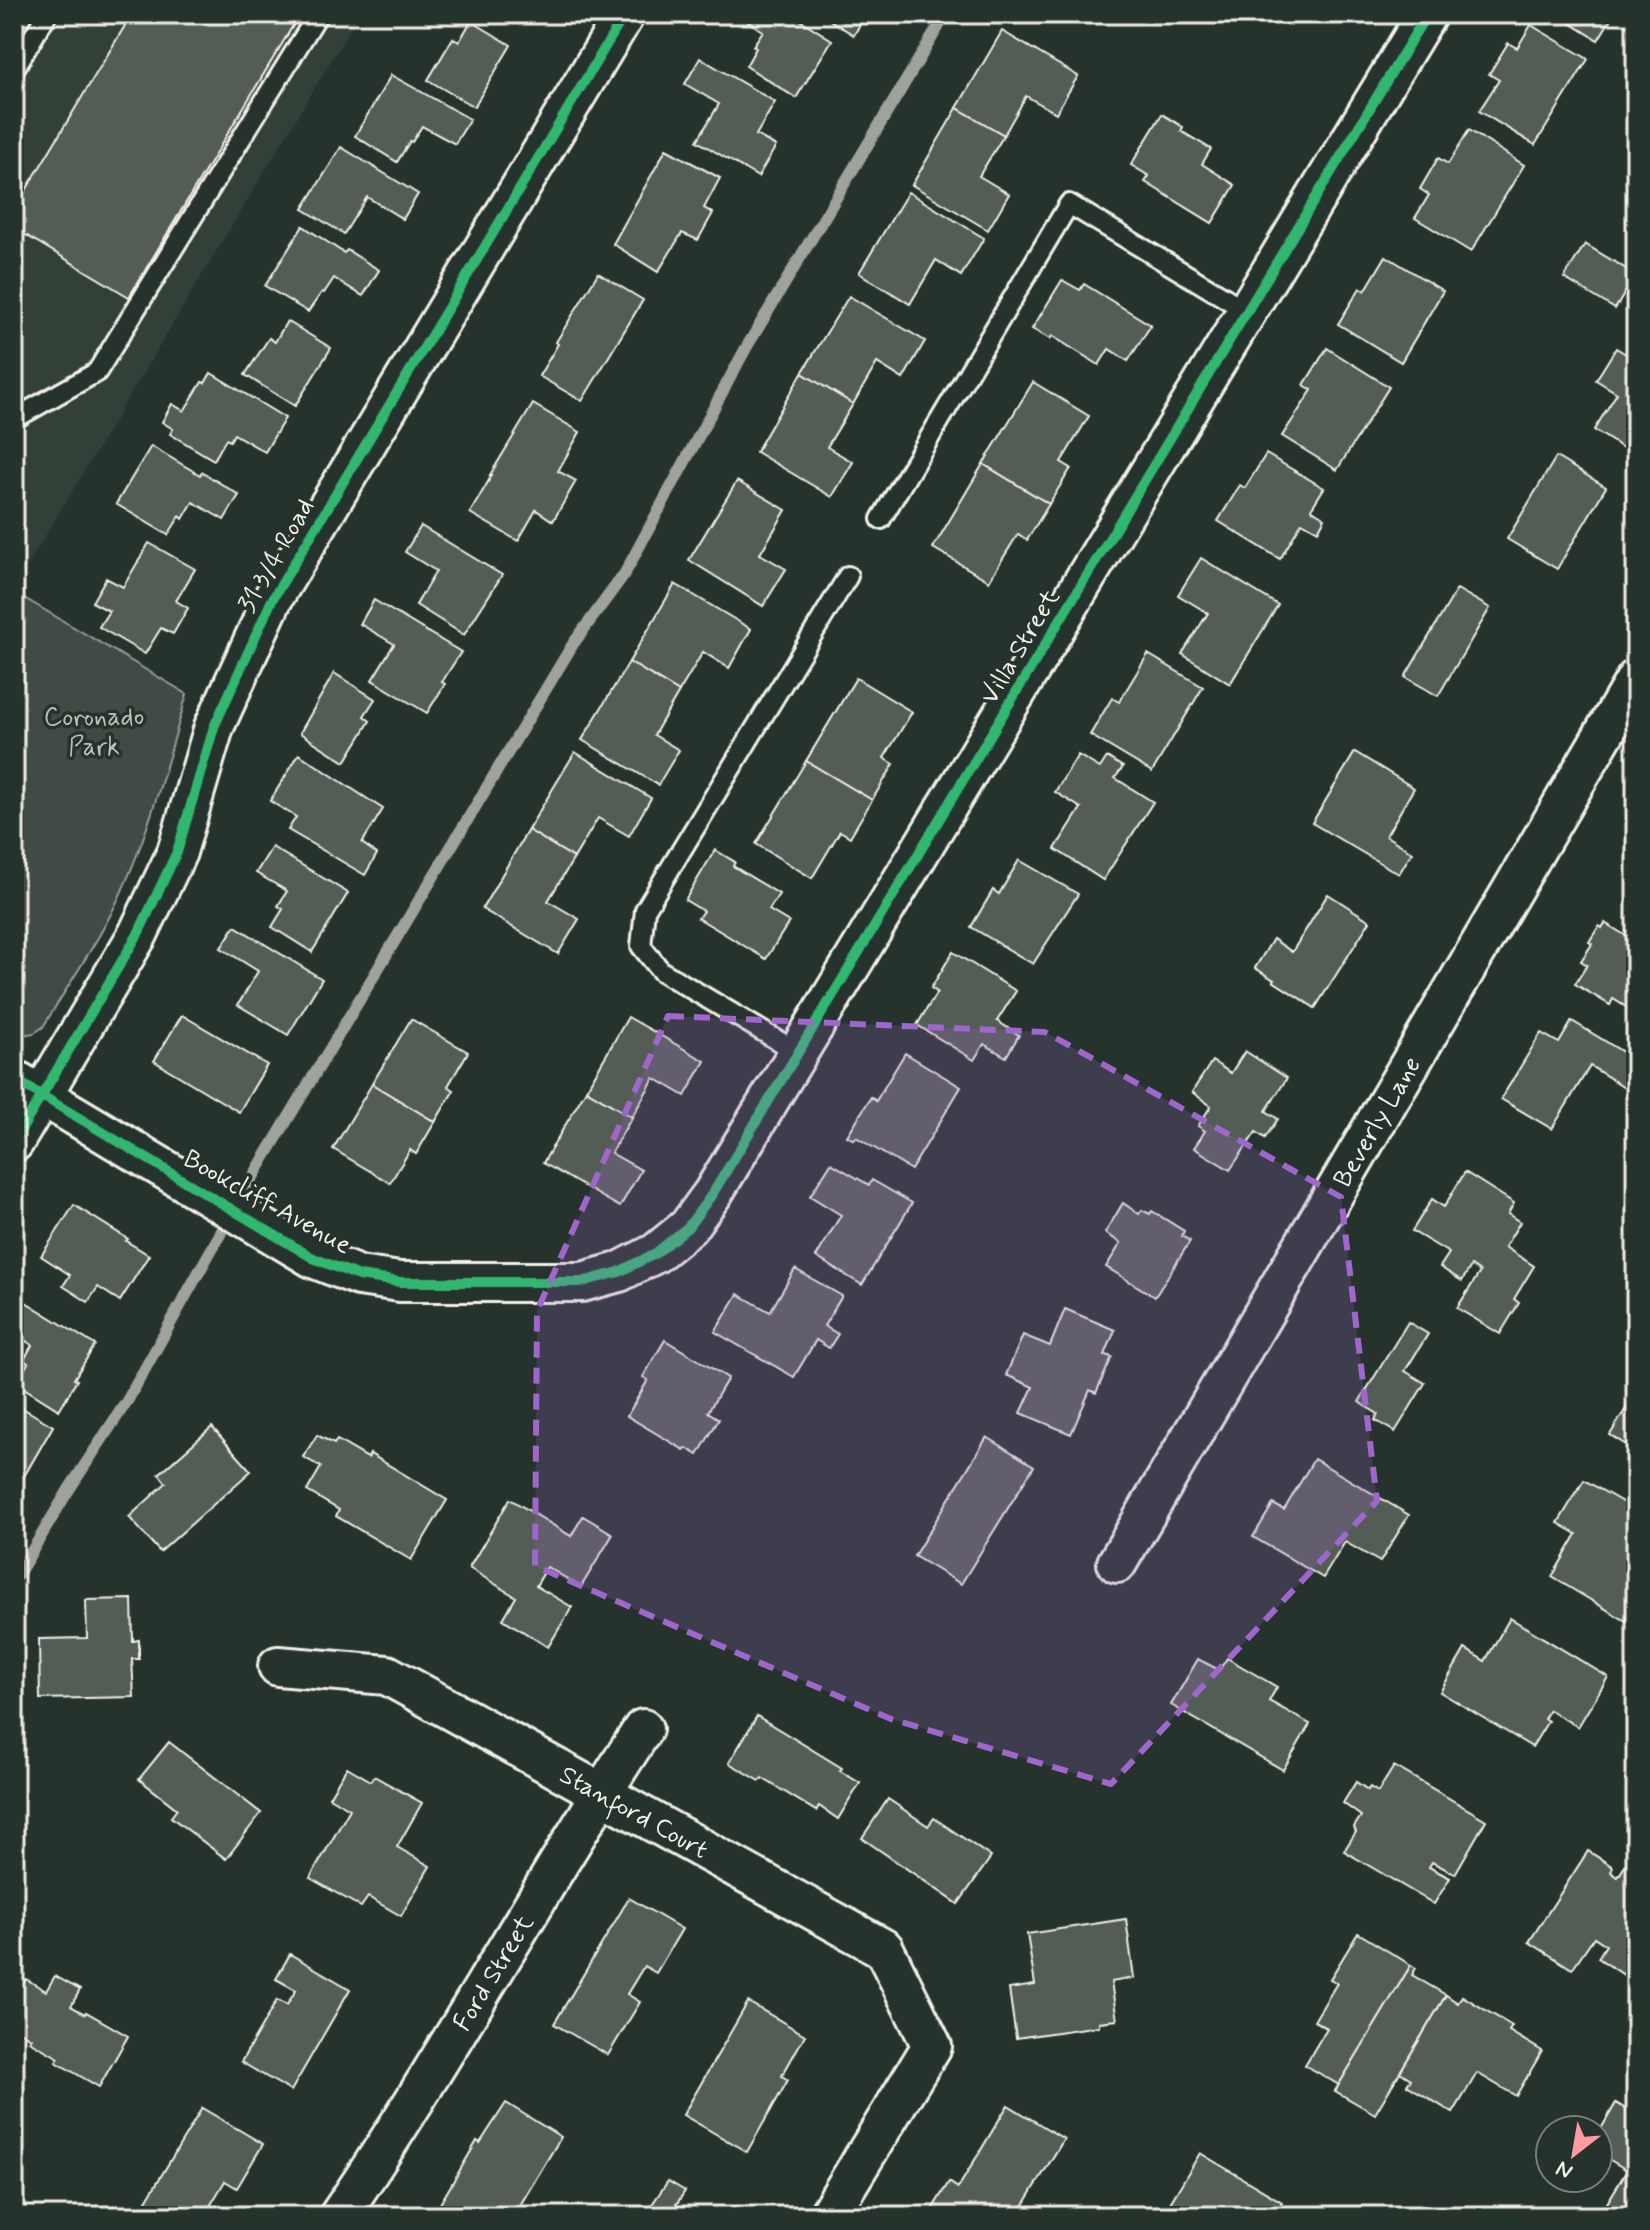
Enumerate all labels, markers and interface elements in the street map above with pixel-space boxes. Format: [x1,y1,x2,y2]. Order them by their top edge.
street label: 31 3/4 Road [230,493,323,619]
street label: Villa Street [973,583,1068,711]
park label: Coronado Park [44,701,144,765]
street label: Beverly Lane [1326,1051,1430,1194]
street label: Bookcliff Avenue [177,1143,357,1263]
street label: Stanford Court [553,1759,714,1868]
street label: Ford Street [446,1909,542,2038]
north arrow [1534,2114,1614,2194]
text: N [1551,2154,1578,2185]

